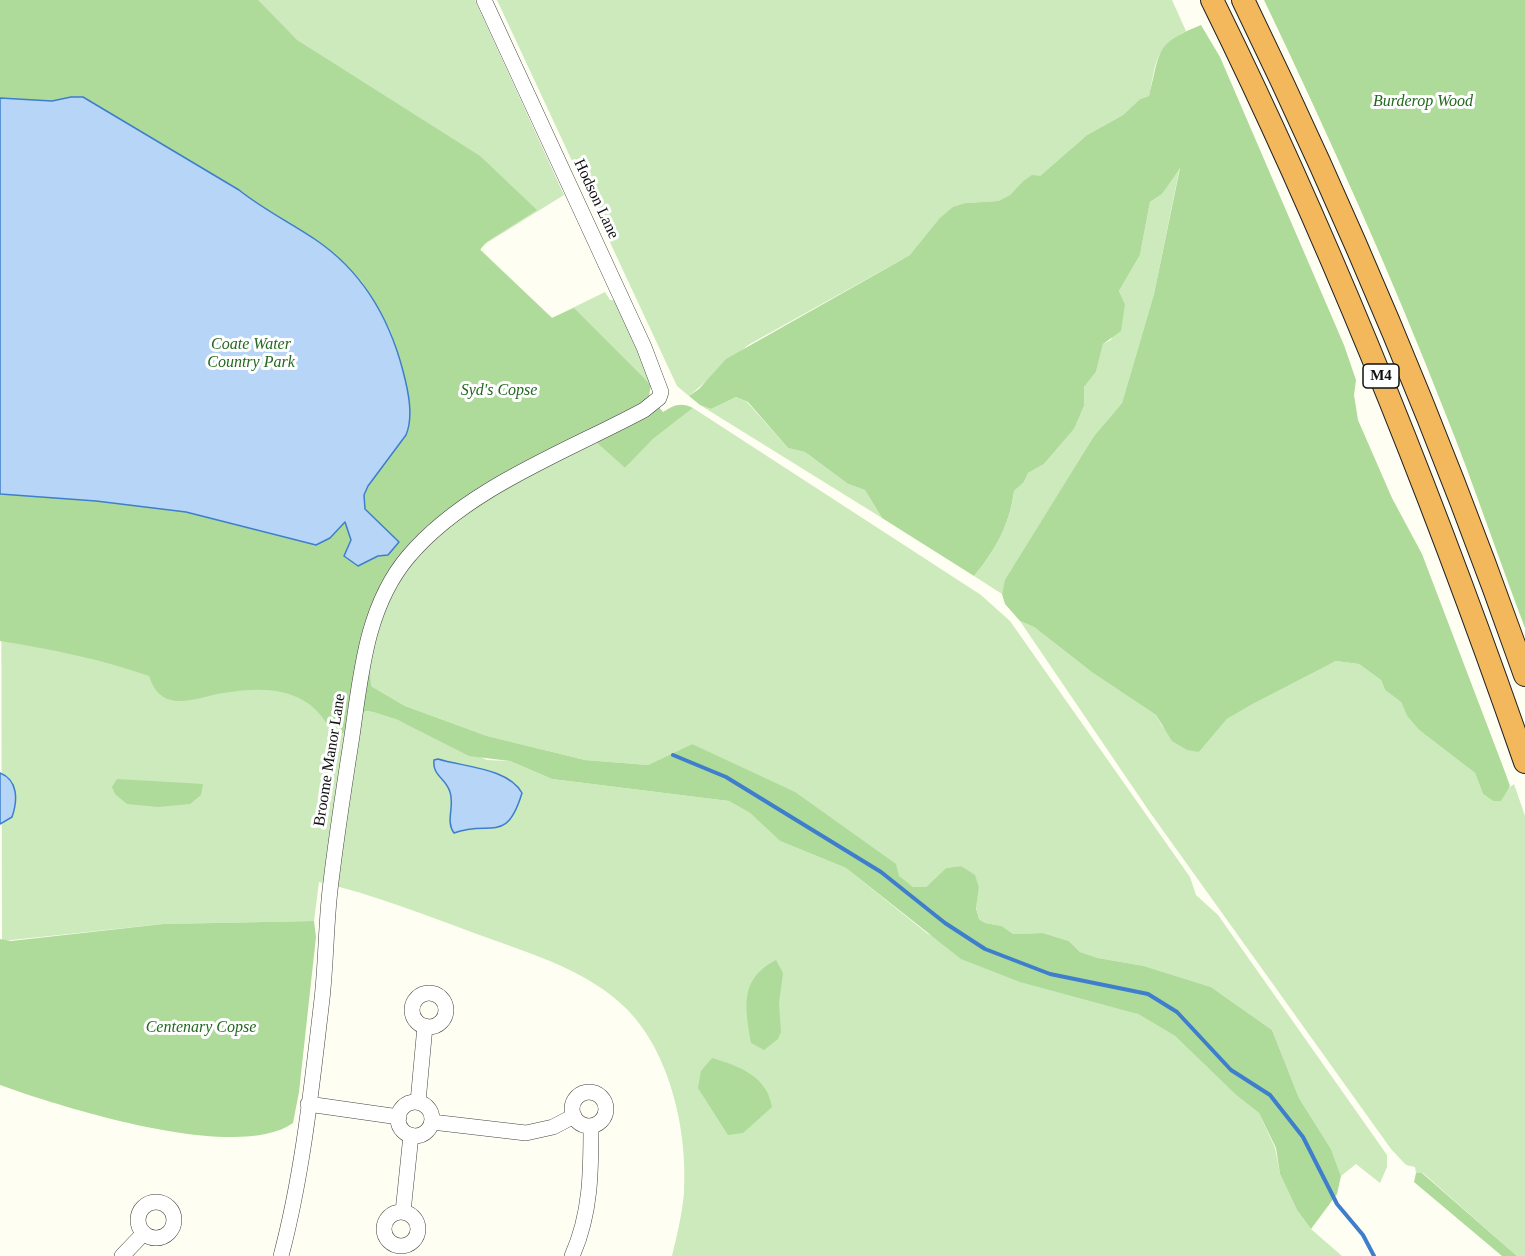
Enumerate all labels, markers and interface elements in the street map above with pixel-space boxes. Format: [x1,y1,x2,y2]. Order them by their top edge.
park label: Burderop Wood [1373,92,1473,112]
street label: Hodson Lane [569,156,623,242]
park label: Coate Water Country Park [207,335,295,373]
road number: M4 [1363,364,1399,388]
park label: Syd's Copse [461,381,537,401]
street label: Broome Manor Lane [310,692,350,828]
park label: Centenary Copse [146,1018,256,1038]

